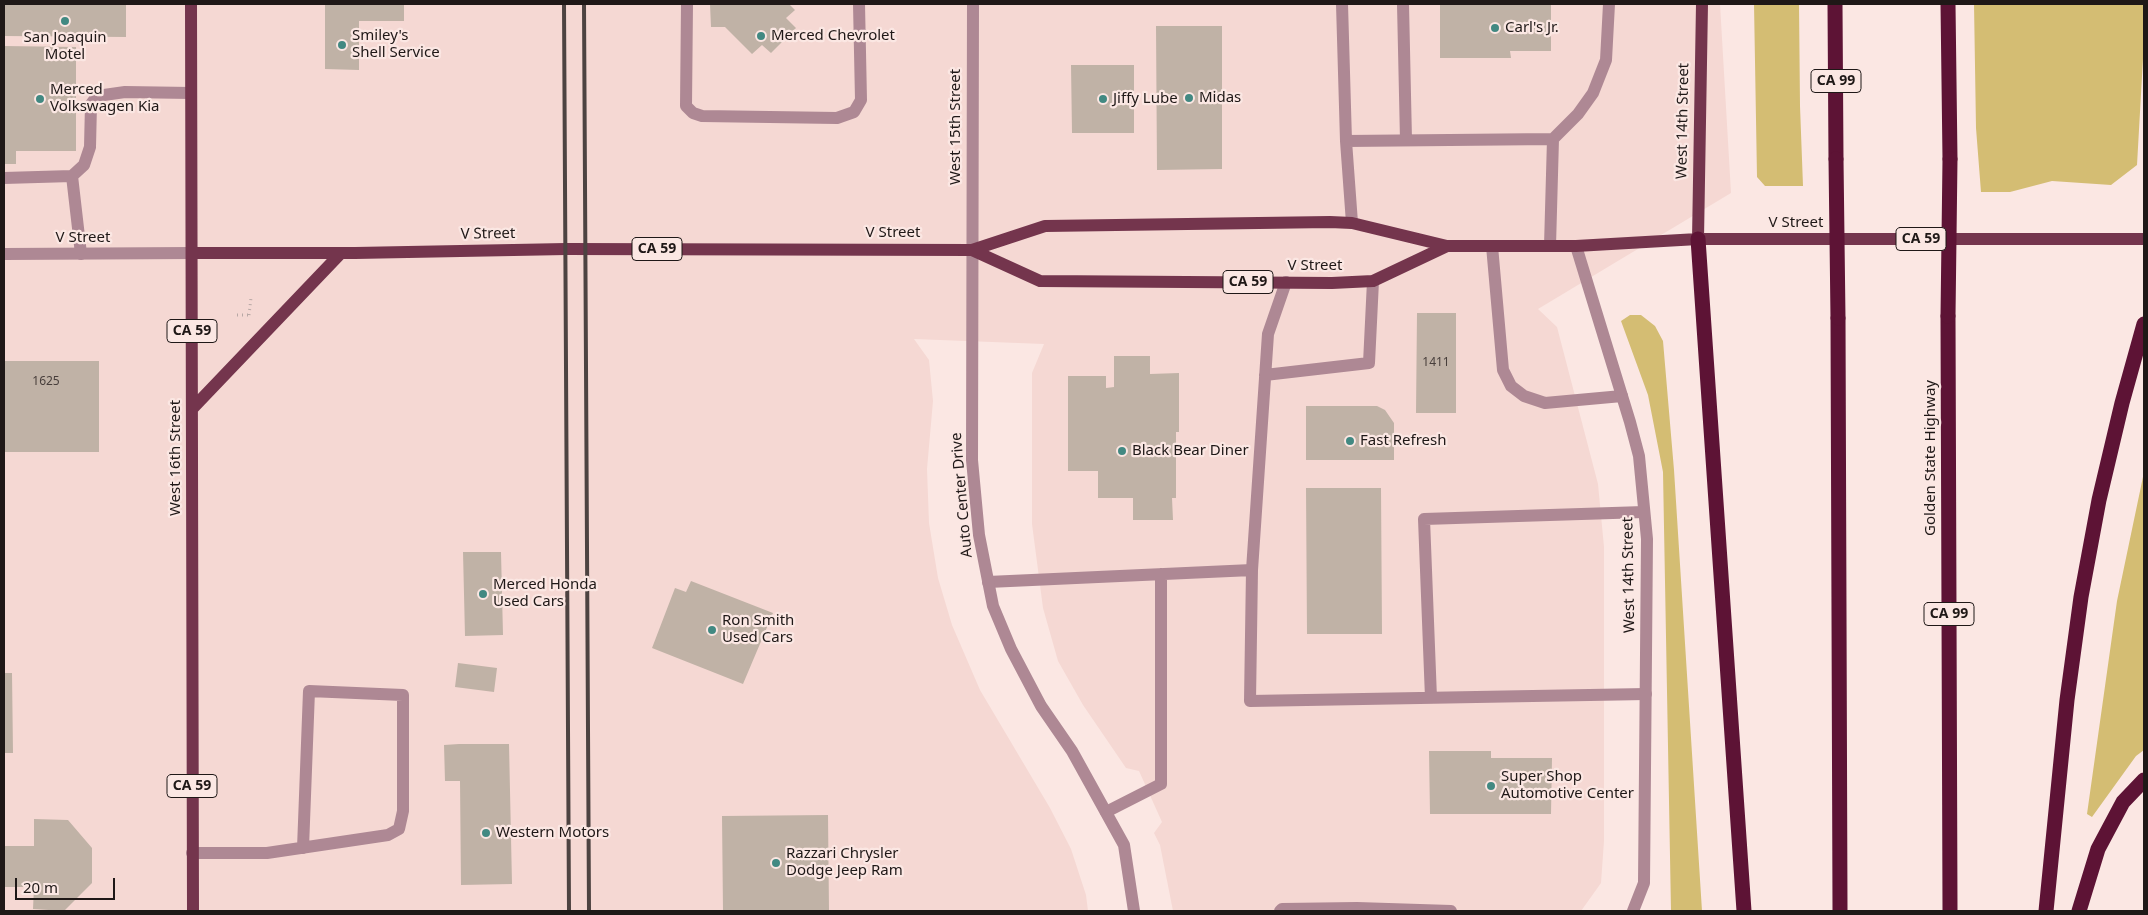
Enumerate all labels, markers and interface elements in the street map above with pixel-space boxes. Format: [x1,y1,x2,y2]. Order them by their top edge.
marker: San Joaquin Motel [59,15,71,27]
place label: Carl's Jr. [1505,19,1559,37]
marker: Carl's Jr. [1489,22,1501,34]
place label: Smiley's Shell Service [352,27,440,62]
place label: Merced Chevrolet [771,27,895,45]
place label: San Joaquin Motel [23,29,107,64]
marker: Merced Chevrolet [755,30,767,42]
marker: Smiley's Shell Service [336,39,348,51]
street label: West 14th Street [1673,63,1693,179]
street label: West 15th Street [947,69,965,185]
road number: CA 99 [1811,70,1861,92]
place label: Merced Volkswagen Kia [50,81,159,116]
place label: Midas [1199,89,1241,107]
place label: Jiffy Lube [1113,90,1178,108]
marker: Midas [1183,92,1195,104]
marker: Merced Volkswagen Kia [34,93,46,105]
marker: Jiffy Lube [1097,93,1109,105]
street label: V Street [1769,214,1823,232]
street label: V Street [866,224,920,242]
street label: V Street [460,225,516,243]
road number: CA 59 [1896,228,1946,250]
street label: V Street [56,229,110,247]
road number: CA 59 [632,238,682,260]
street label: V Street [1288,257,1342,275]
road number: CA 59 [1223,270,1273,294]
road number: CA 59 [167,320,217,342]
house number: 1411 [1422,356,1450,370]
house number: 1625 [32,375,60,389]
street label: Golden State Highway [1922,380,1940,536]
street label: West 16th Street [167,400,185,516]
street label: Auto Center Drive [948,432,976,558]
place label: Fast Refresh [1360,432,1446,450]
marker: Fast Refresh [1344,435,1356,447]
place label: Black Bear Diner [1132,442,1249,460]
marker: Black Bear Diner [1116,445,1128,457]
street label: West 14th Street [1619,517,1639,633]
place label: Merced Honda Used Cars [493,576,597,611]
marker: Merced Honda Used Cars [477,588,489,600]
road number: CA 99 [1924,602,1974,626]
place label: Ron Smith Used Cars [722,612,794,647]
marker: Ron Smith Used Cars [706,624,718,636]
place label: Super Shop Automotive Center [1501,768,1634,803]
road number: CA 59 [167,774,217,798]
marker: Super Shop Automotive Center [1485,780,1497,792]
place label: Western Motors [496,824,609,842]
marker: Western Motors [480,827,492,839]
place label: Razzari Chrysler Dodge Jeep Ram [786,845,903,880]
marker: Razzari Chrysler Dodge Jeep Ram [770,857,782,869]
scale bar [18,868,118,900]
text: 20 m [23,877,58,897]

